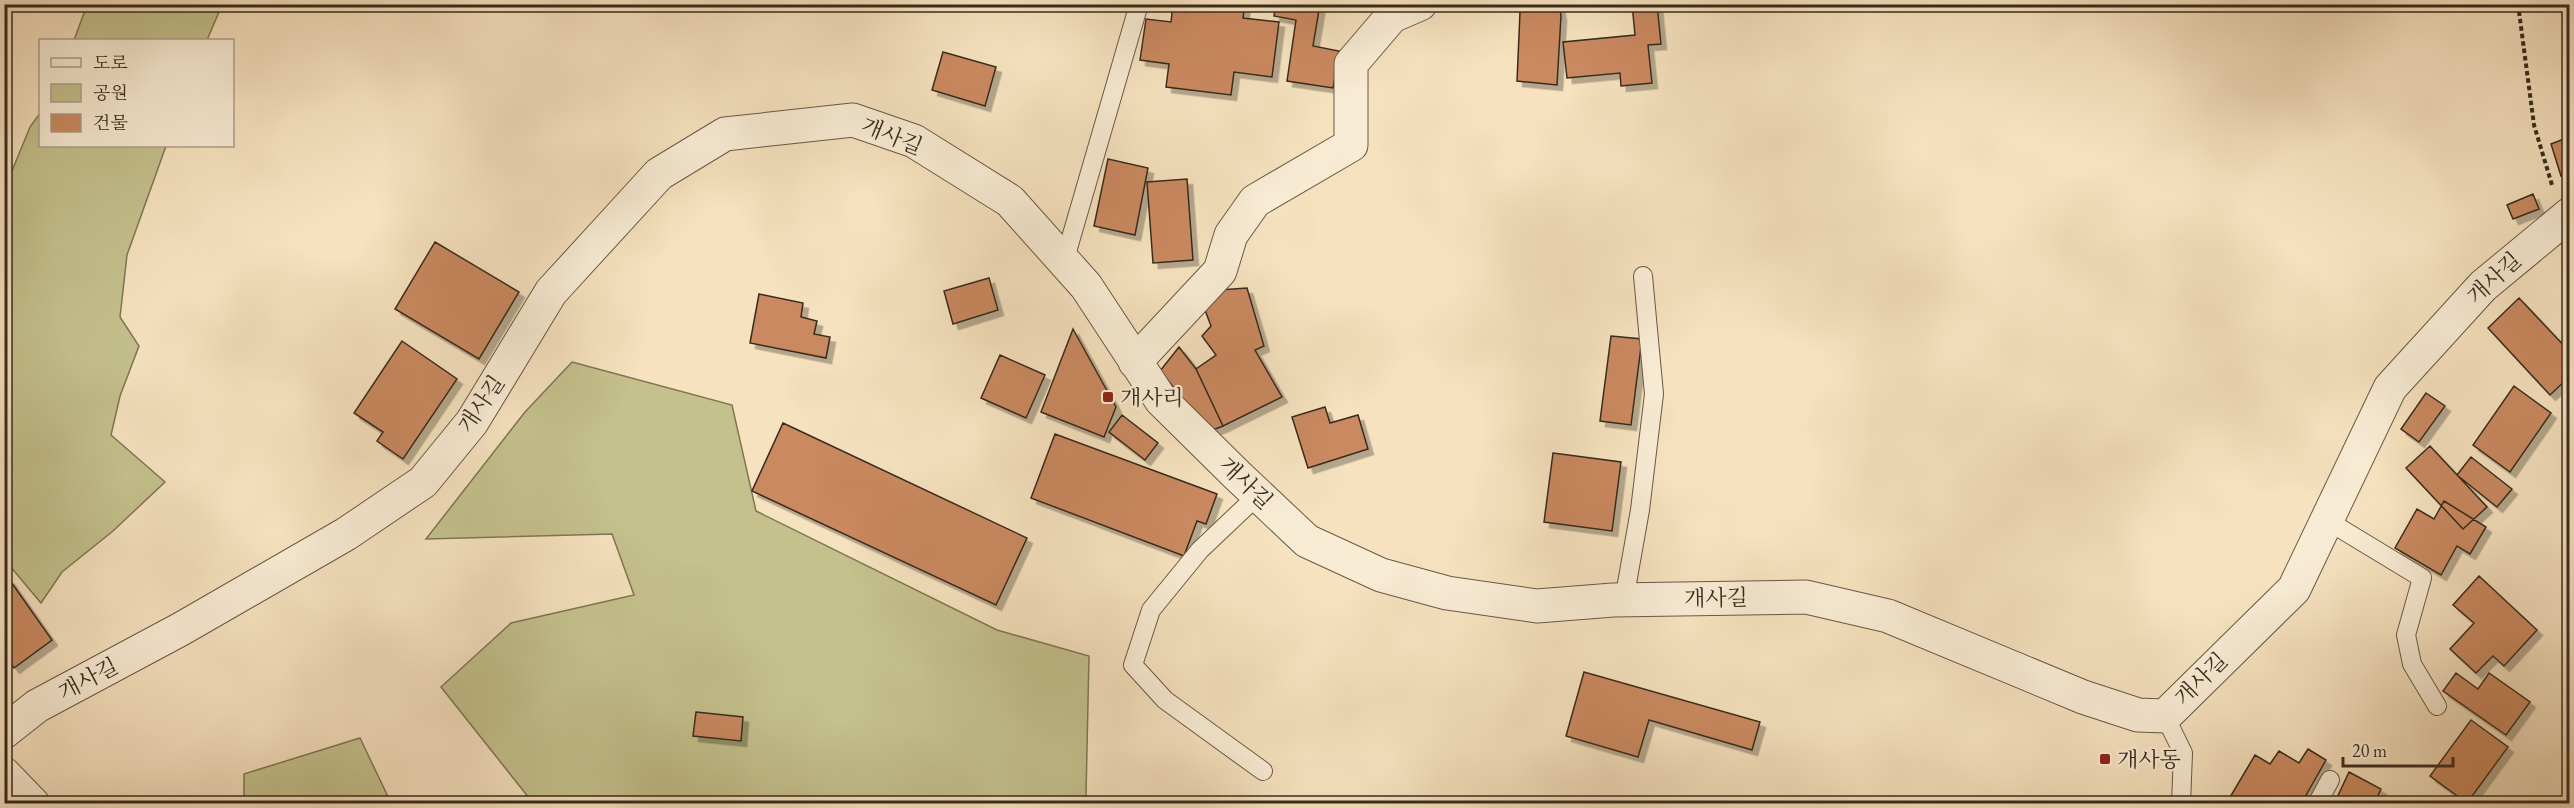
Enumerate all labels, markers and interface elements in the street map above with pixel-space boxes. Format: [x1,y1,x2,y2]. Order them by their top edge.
legend [39,39,234,147]
text: 도로 [93,51,128,74]
text: 공원 [93,81,128,104]
text: 건물 [93,111,128,134]
street label: 개사길 [857,111,927,161]
street label: 개사길 [2461,246,2527,310]
street label: 개사길 [451,369,511,439]
place label: 개사리 [1120,383,1184,412]
marker: 개사리 [1101,390,1115,404]
street label: 개사길 [1213,450,1279,516]
street label: 개사길 [1684,583,1748,613]
street label: 개사길 [2168,646,2234,712]
street label: 개사길 [53,651,123,707]
scale bar [2343,730,2452,768]
text: 20 m [2352,739,2387,762]
place label: 개사동 [2117,745,2181,774]
marker: 개사동 [2098,752,2112,766]

